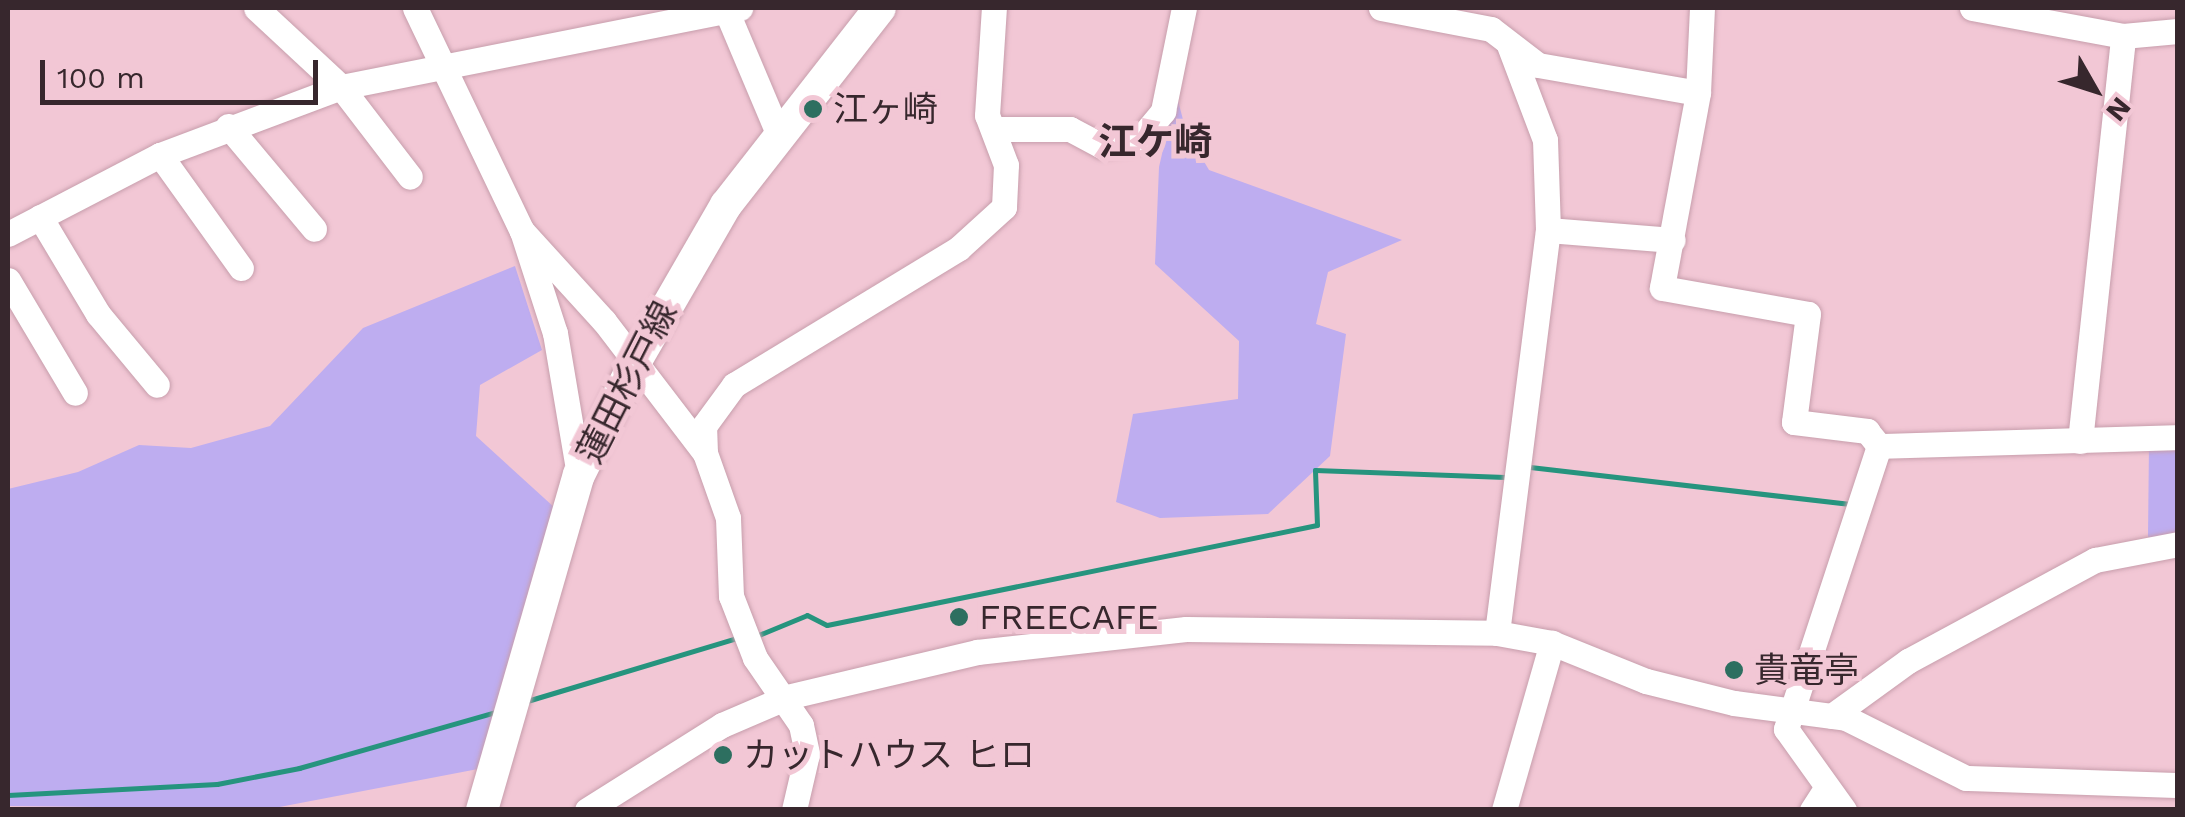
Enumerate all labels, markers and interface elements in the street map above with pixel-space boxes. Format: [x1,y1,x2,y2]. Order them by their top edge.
scale bar [45,40,322,102]
north arrow [2045,40,2145,140]
text: 100 m [57,60,145,95]
place label: 江ヶ崎 [833,88,938,130]
text: N [2099,91,2138,128]
marker: 江ヶ崎 [802,98,824,120]
district label: 江ケ崎 [1098,120,1212,166]
street label: 蓮田杉戸線 [569,295,685,469]
place label: FREECAFE [979,596,1159,638]
marker: FREECAFE [948,606,970,628]
place label: 貴竜亭 [1754,649,1859,691]
marker: 貴竜亭 [1723,659,1745,681]
place label: カットハウス ヒロ [743,734,1035,776]
marker: カットハウス ヒロ [712,744,734,766]

